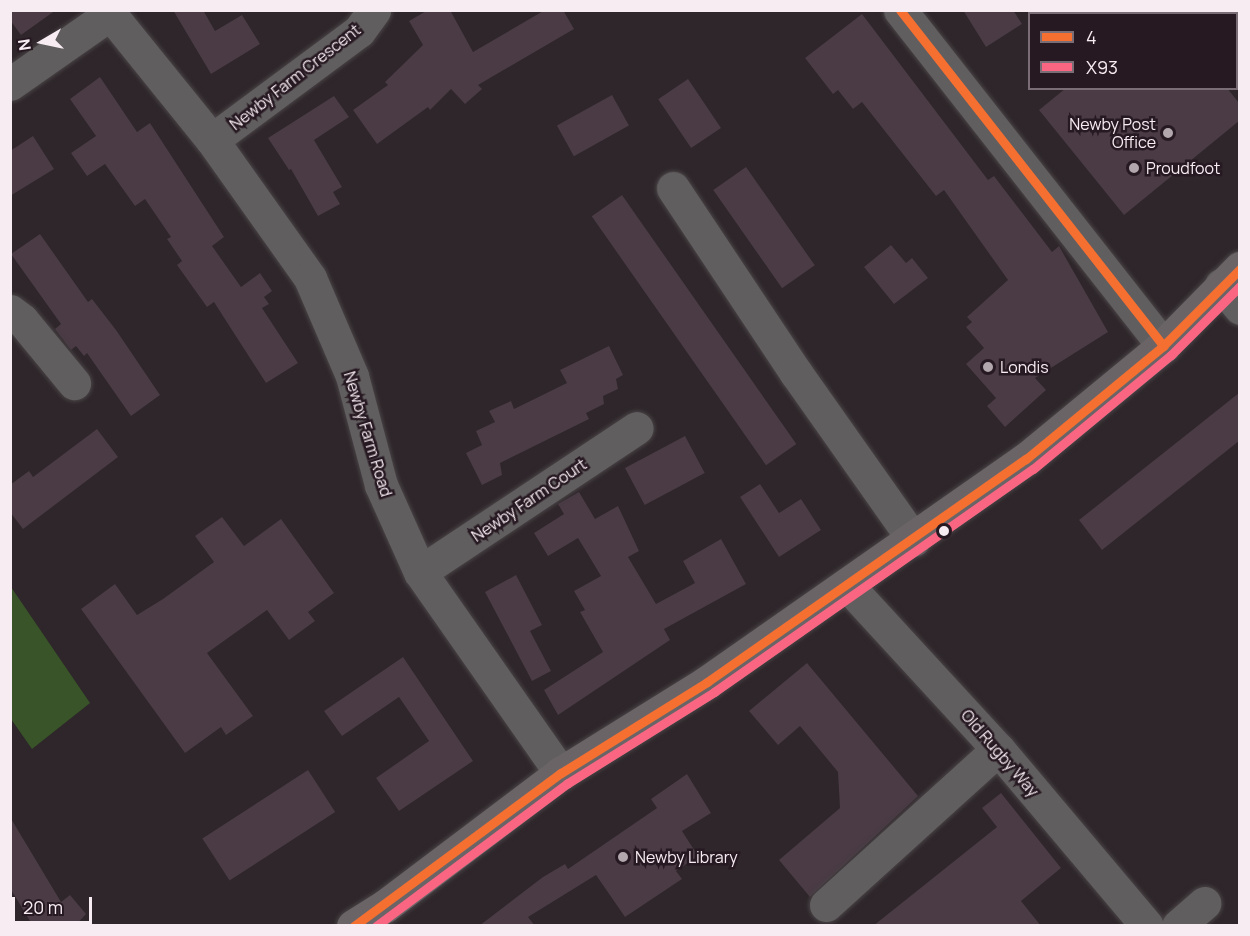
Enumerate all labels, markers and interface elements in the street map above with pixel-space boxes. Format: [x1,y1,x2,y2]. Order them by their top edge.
north arrow [12,12,72,72]
legend [1028,12,1238,90]
street label: Newby Farm Crescent [226,20,364,134]
text: 4 [1086,25,1097,49]
text: N [12,37,36,52]
text: X93 [1086,55,1118,79]
place label: Newby Post Office [1069,114,1156,152]
marker: Newby Post Office [1161,126,1175,140]
place label: Proudfoot [1146,158,1220,178]
marker: Proudfoot [1127,161,1141,175]
place label: Londis [1000,357,1049,377]
marker: Londis [981,360,995,374]
street label: Newby Farm Road [340,369,396,499]
street label: Newby Farm Court [468,454,590,546]
unlabelled marker [938,525,950,537]
street label: Old Rugby Way [957,706,1043,800]
place label: Newby Library [635,847,738,867]
marker: Newby Library [616,850,630,864]
scale bar [15,885,94,923]
text: 20 m [23,895,63,919]

